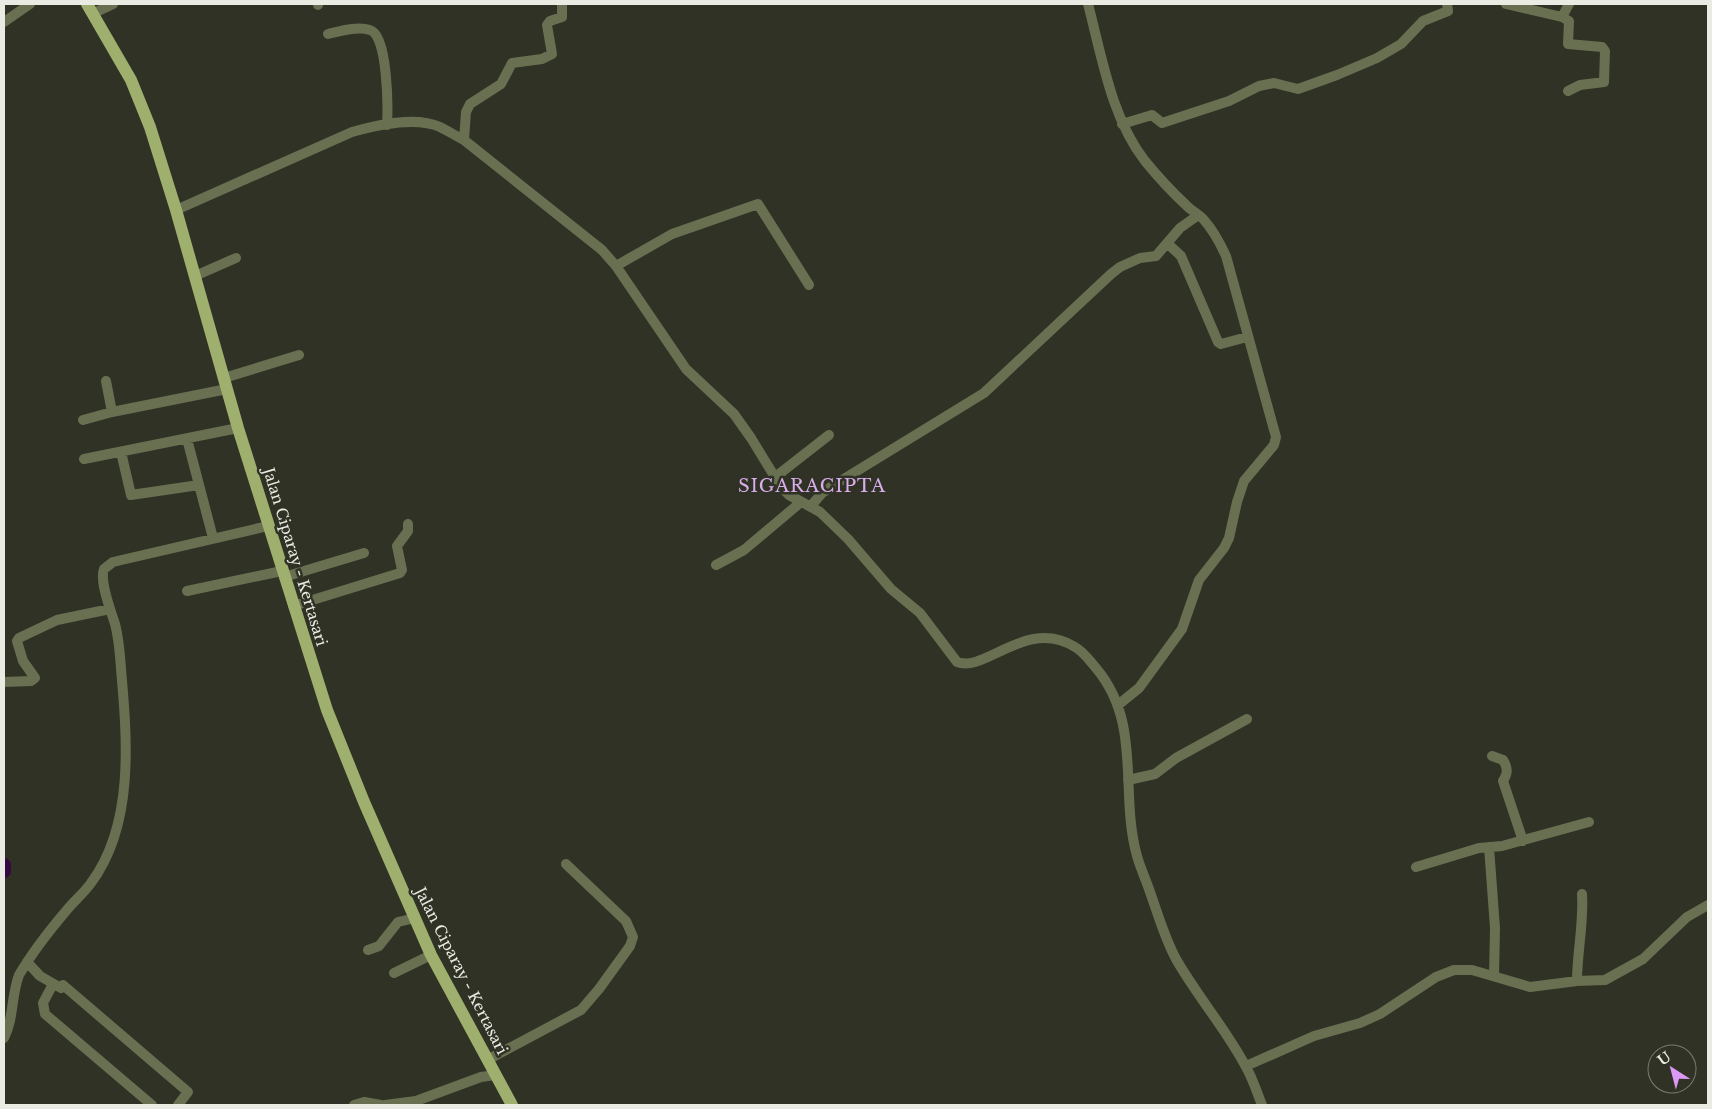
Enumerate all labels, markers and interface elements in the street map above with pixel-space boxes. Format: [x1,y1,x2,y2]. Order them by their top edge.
street label: Jalan Ciparay - Kertasari [259,463,332,648]
district label: SIGARACIPTA [738,475,886,497]
street label: Jalan Ciparay - Kertasari [410,882,512,1058]
north arrow [1647,1044,1697,1094]
text: U [1654,1047,1675,1069]

